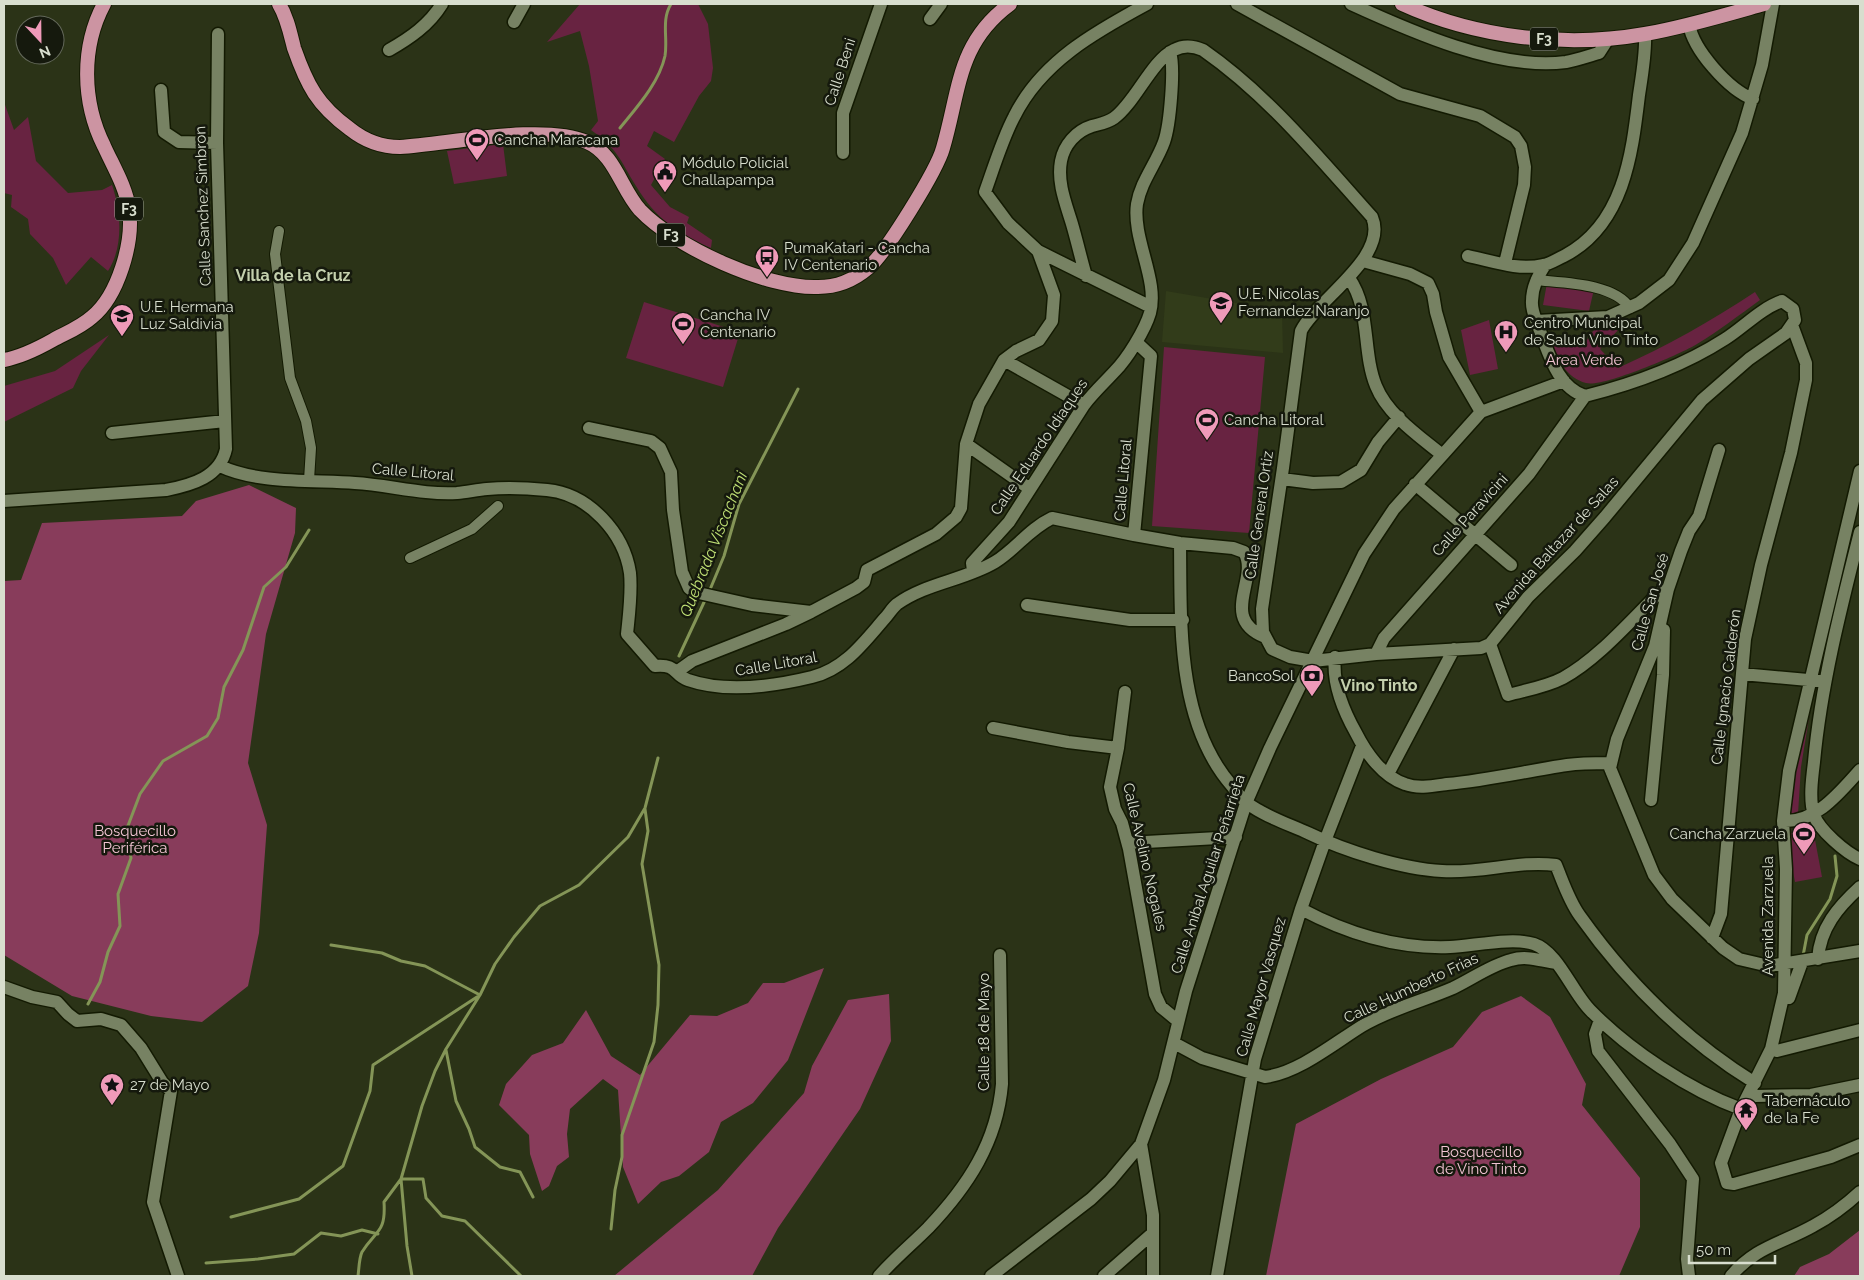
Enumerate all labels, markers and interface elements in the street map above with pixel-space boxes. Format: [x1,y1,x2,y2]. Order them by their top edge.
north arrow [15,15,65,65]
road number: F3 [1530,28,1558,50]
street label: Calle Beni [821,36,859,108]
text: N [37,43,53,61]
street label: Calle Sanchez Simbron [191,126,215,286]
sports icon: Cancha Maracana [464,127,490,161]
place label: Cancha Maracana [494,131,618,149]
place label: Módulo Policial Challapampa [682,154,789,189]
public building icon: Módulo Policial Challapampa [652,159,678,193]
road number: F3 [115,198,143,220]
road number: F3 [657,224,685,246]
place label: PumaKatari - Cancha IV Centenario [784,239,930,274]
bus stop icon: PumaKatari - Cancha IV Centenario [754,244,780,278]
district label: Villa de la Cruz [236,266,351,285]
place label: U.E. Nicolas Fernandez Naranjo [1238,285,1370,320]
school or university icon: U.E. Nicolas Fernandez Naranjo [1208,290,1234,324]
place label: U.E. Hermana Luz Saldivia [140,298,234,333]
school or university icon: U.E. Hermana Luz Saldivia [109,303,135,337]
place label: Cancha IV Centenario [700,306,776,341]
sports icon: Cancha IV Centenario [670,311,696,345]
place label: Centro Municipal de Salud Vino Tinto [1524,314,1658,349]
hospital icon: Centro Municipal de Salud Vino Tinto [1493,319,1519,353]
park label: Area Verde [1546,351,1623,369]
street label: Calle Eduardo Idiaques [987,376,1091,518]
sports icon: Cancha Litoral [1194,407,1220,441]
place label: Cancha Litoral [1224,411,1324,429]
street label: Calle Litoral [1110,437,1136,522]
street label: Calle General Ortiz [1241,450,1277,580]
street label: Calle Litoral [371,459,456,485]
water label: Quebrada Viscachani [676,468,751,619]
street label: Calle Paravicini [1428,470,1512,560]
street label: Avenida Baltazar de Salas [1490,473,1622,617]
street label: Calle San José [1627,551,1673,653]
street label: Calle Ignacio Calderón [1708,608,1744,766]
street label: Calle Litoral [734,648,819,680]
bank icon: BancoSol [1299,663,1325,697]
place label: BancoSol [1228,667,1295,685]
district label: Vino Tinto [1341,676,1418,695]
street label: Calle Anibal Aguilar Peñarrieta [1167,772,1249,976]
street label: Calle Avelino Nogales [1119,781,1171,933]
sports icon: Cancha Zarzuela [1791,821,1817,855]
park label: Bosquecillo Periférica [94,822,176,857]
place label: Cancha Zarzuela [1670,825,1786,843]
street label: Avenida Zarzuela [1759,856,1777,976]
street label: Calle Mayor Vasquez [1232,915,1290,1059]
street label: Calle Humberto Frias [1341,949,1481,1027]
street label: Calle 18 de Mayo [975,973,993,1091]
place icon: 27 de Mayo [99,1072,125,1106]
place label: 27 de Mayo [130,1076,209,1094]
place label: Tabernáculo de la Fe [1764,1092,1850,1127]
temple icon: Tabernáculo de la Fe [1733,1097,1759,1131]
park label: Bosquecillo de Vino Tinto [1436,1143,1527,1178]
scale bar [1689,1232,1775,1264]
text: 50 m [1696,1241,1731,1259]

